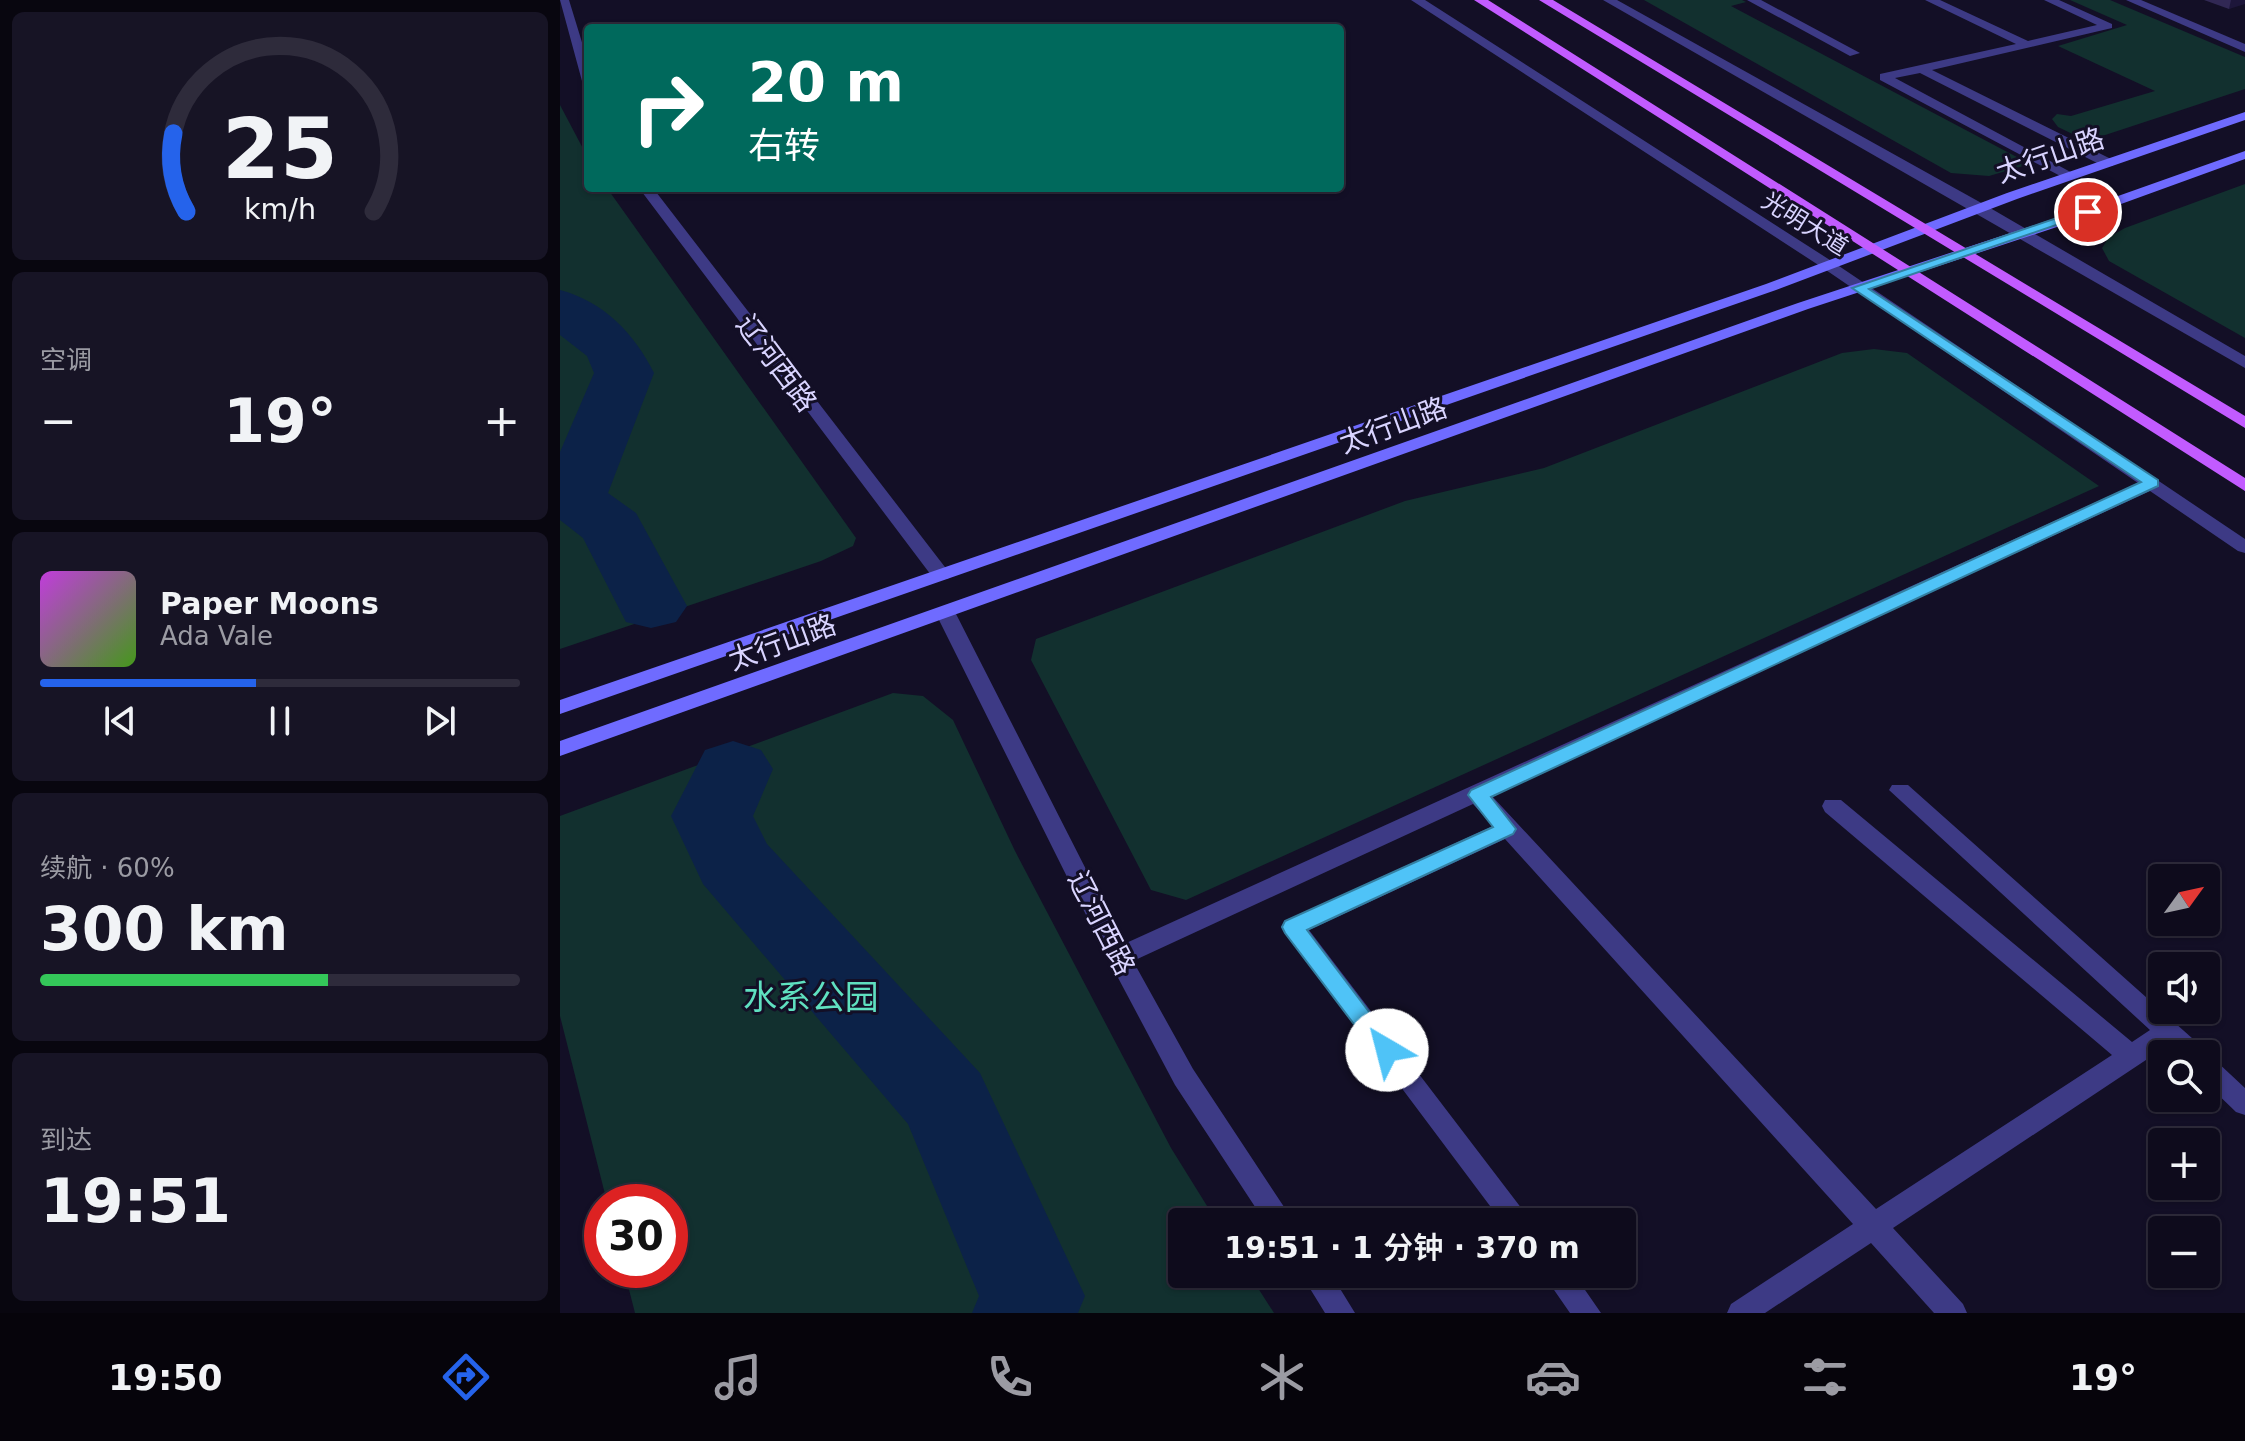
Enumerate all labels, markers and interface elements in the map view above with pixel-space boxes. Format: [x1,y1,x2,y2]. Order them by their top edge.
text: 20 m [748,49,904,114]
icon: right [616,56,720,160]
text: 25 [222,101,338,198]
street label: 太行山路 [1992,122,2108,189]
text: 右转 [748,125,820,166]
pin [2054,178,2122,246]
street label: 光明大道 [1757,187,1853,261]
icon: arrive [2066,190,2110,234]
text: km/h [244,192,316,226]
street label: 辽河西路 [730,309,823,418]
text: 空调 [40,345,92,375]
text: 19° [223,386,337,456]
street label: 太行山路 [1335,391,1451,460]
text: − [40,395,77,446]
text: + [483,395,520,446]
text: Paper Moons [160,586,379,621]
street label: 太行山路 [724,608,840,677]
text: Ada Vale [160,621,273,651]
icon: previous [98,699,142,743]
icon: pause [258,699,302,743]
icon: next [418,699,462,743]
text: 续航 · 60% [40,853,175,883]
north arrow [2148,864,2220,936]
map controls [2148,864,2220,1288]
street label: 辽河西路 [1061,866,1142,981]
text: 300 km [40,894,289,964]
button: sound [2148,952,2220,1024]
park label: 水系公园 [743,977,879,1017]
position arrow [1345,1008,1429,1092]
button: search [2148,1040,2220,1112]
text: 到达 [40,1125,92,1155]
button: + [2148,1128,2220,1200]
text: 19:51 [40,1166,231,1236]
speed limit sign: 30 [584,1184,688,1288]
button: − [2148,1216,2220,1288]
text: 19:51 · 1 分钟 · 370 m [1224,1230,1580,1265]
icon: directions [438,1349,494,1405]
icon: music [710,1349,766,1405]
icon: phone [982,1349,1038,1405]
icon: climate [1254,1349,1310,1405]
icon: car [1525,1349,1581,1405]
icon: filters [1797,1349,1853,1405]
text: 19:50 [108,1357,222,1398]
text: 19° [2069,1357,2137,1398]

